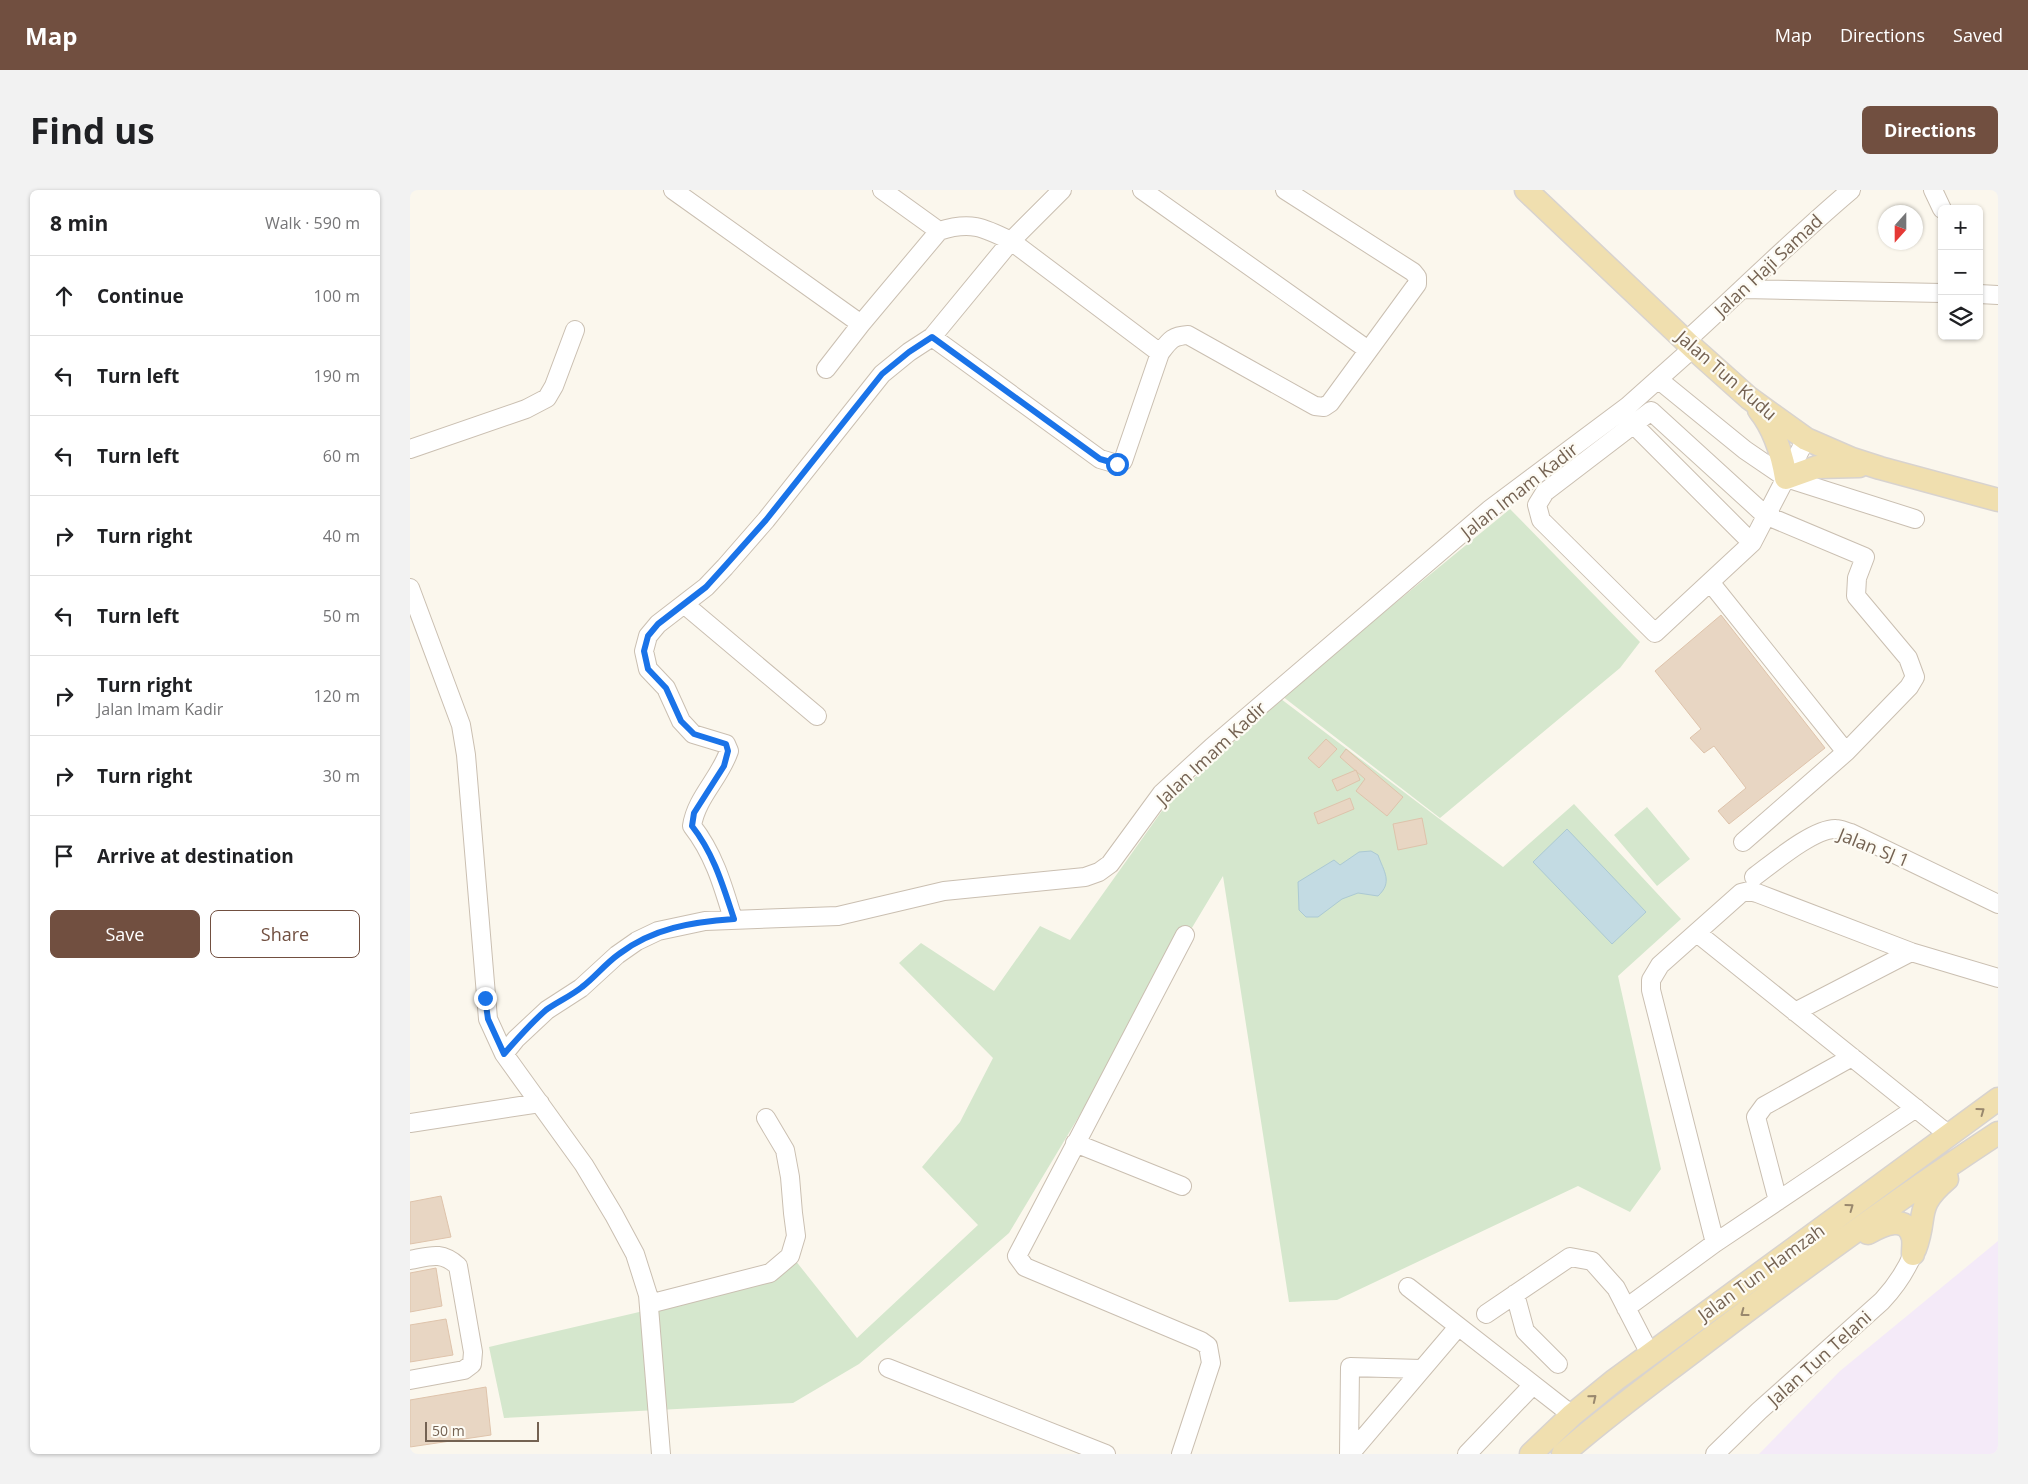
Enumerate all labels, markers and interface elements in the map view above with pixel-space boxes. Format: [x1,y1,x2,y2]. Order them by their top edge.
text: Map [25,19,77,52]
text: Map [1775,23,1812,47]
text: Directions [1840,23,1925,47]
text: Saved [1953,23,2003,47]
button: Directions [1862,106,1998,154]
text: Find us [30,107,155,154]
north arrow [1878,205,1923,250]
map controls [1938,205,1983,340]
button: + [1938,205,1983,250]
text: 8 min [50,209,108,237]
street label: Jalan Haji Samad [1707,209,1827,323]
text: Walk · 590 m [265,212,360,234]
button: − [1938,250,1983,295]
icon: ahead [50,282,78,310]
text: Continue [97,283,184,309]
text: 100 m [314,285,360,307]
button: layers [1938,295,1983,340]
street label: Jalan Tun Kudu [1670,323,1782,425]
icon: left [50,362,78,390]
text: Turn left [97,363,179,389]
text: 190 m [314,365,360,387]
street label: Jalan Imam Kadir [1454,436,1583,544]
icon: left [50,442,78,470]
text: Turn left [97,443,179,469]
text: 60 m [323,445,360,467]
route start [1106,453,1129,476]
icon: right [50,522,78,550]
text: Turn right [97,523,192,549]
text: 40 m [323,525,360,547]
icon: left [50,602,78,630]
text: Turn left [97,603,179,629]
text: 50 m [323,605,360,627]
text: Turn right [97,672,192,698]
icon: right [50,682,78,710]
text: 120 m [314,685,360,707]
street label: Jalan Imam Kadir [1149,695,1272,812]
text: Jalan Imam Kadir [97,698,223,720]
icon: right [50,762,78,790]
text: Turn right [97,763,192,789]
text: 30 m [323,765,360,787]
street label: Jalan SJ 1 [1833,821,1913,872]
icon: arrive [50,842,78,870]
text: Arrive at destination [97,843,294,869]
button: Save [50,910,200,958]
button: Share [210,910,360,958]
route end [474,987,497,1010]
one-way arrow [1975,1108,1985,1117]
one-way arrow [1844,1204,1853,1213]
street label: Jalan Tun Hamzah [1691,1218,1829,1327]
street label: Jalan Tun Telani [1760,1305,1876,1412]
one-way arrow [1740,1307,1750,1316]
one-way arrow [1587,1396,1596,1404]
scale bar [425,1419,539,1442]
text: 50 m [432,1421,465,1440]

